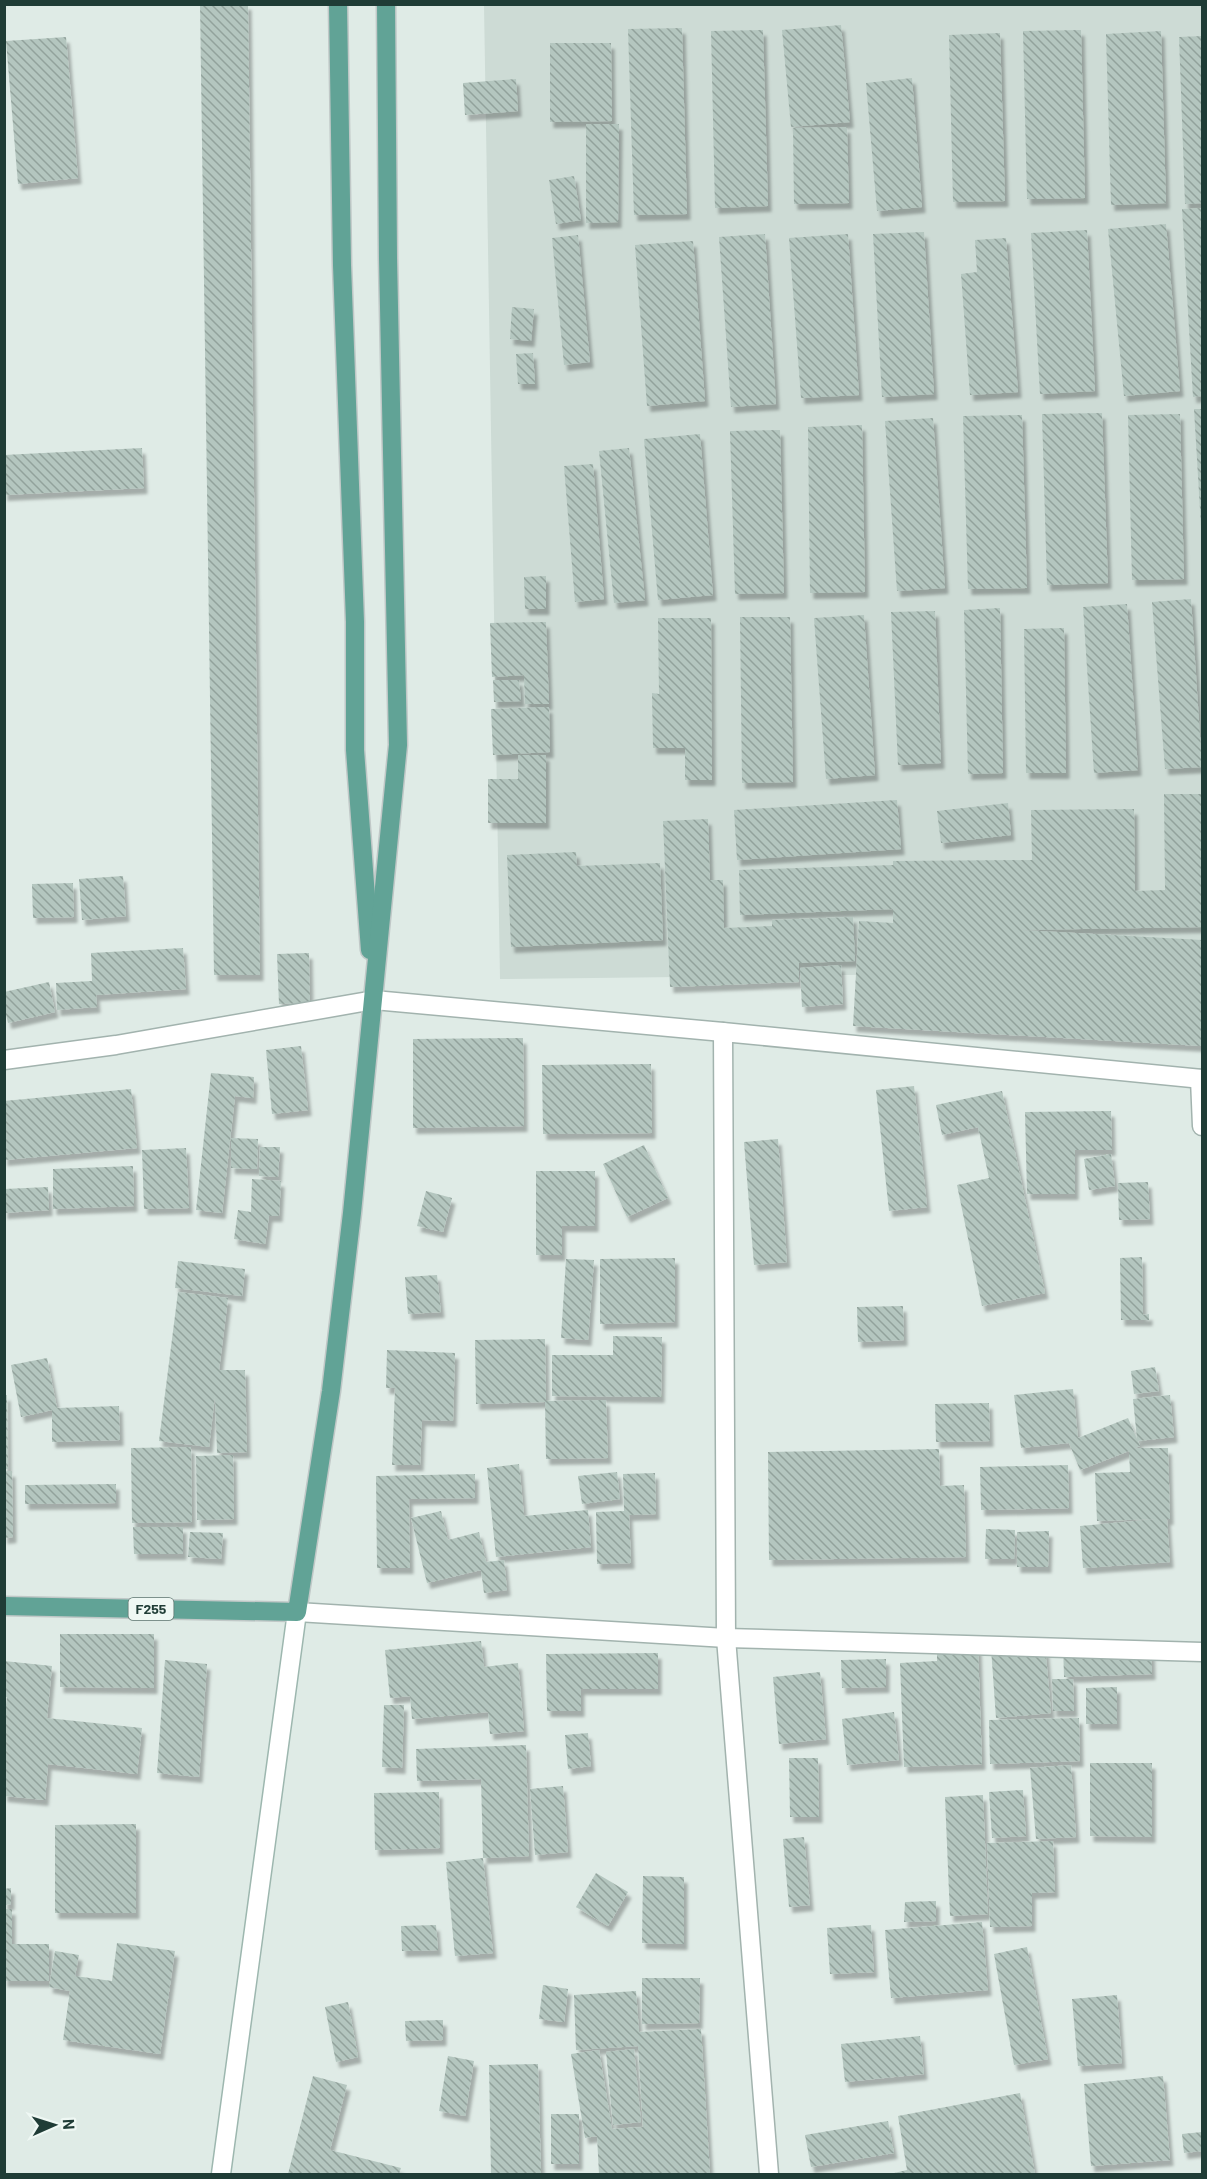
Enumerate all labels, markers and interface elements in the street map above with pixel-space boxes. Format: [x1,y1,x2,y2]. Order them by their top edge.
road number: F255 [128,1598,174,1620]
north arrow [24,2095,84,2155]
text: N [60,2118,79,2130]

